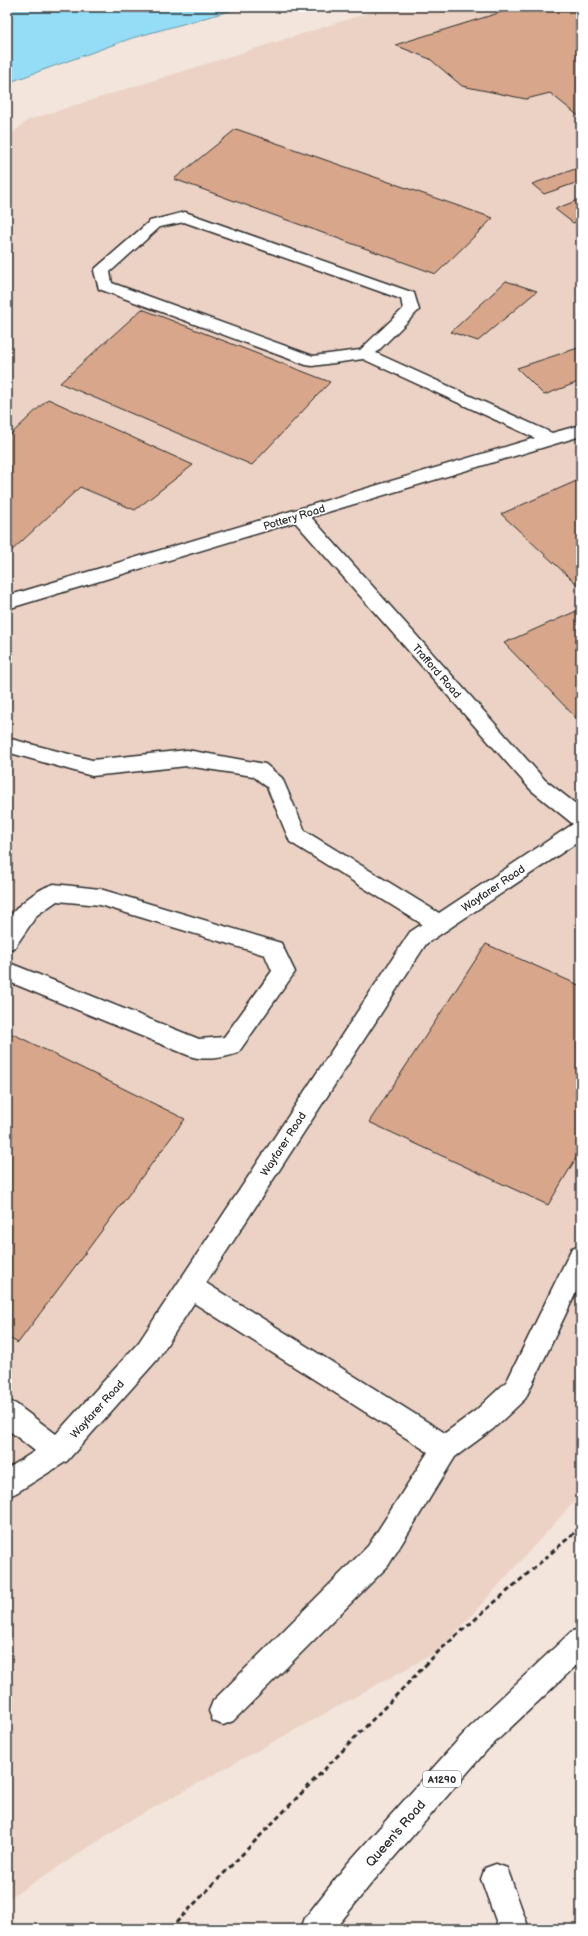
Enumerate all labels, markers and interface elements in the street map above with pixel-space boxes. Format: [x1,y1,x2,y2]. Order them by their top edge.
street label: Pottery Road [262,502,327,533]
street label: Trafford Road [410,642,464,701]
street label: Wayfarer Road [459,862,527,914]
street label: Wayfarer Road [258,1110,309,1179]
street label: Wayfarer Road [68,1378,127,1441]
road number: A1290 [423,1771,461,1787]
street label: Queen's Road [362,1797,429,1870]

